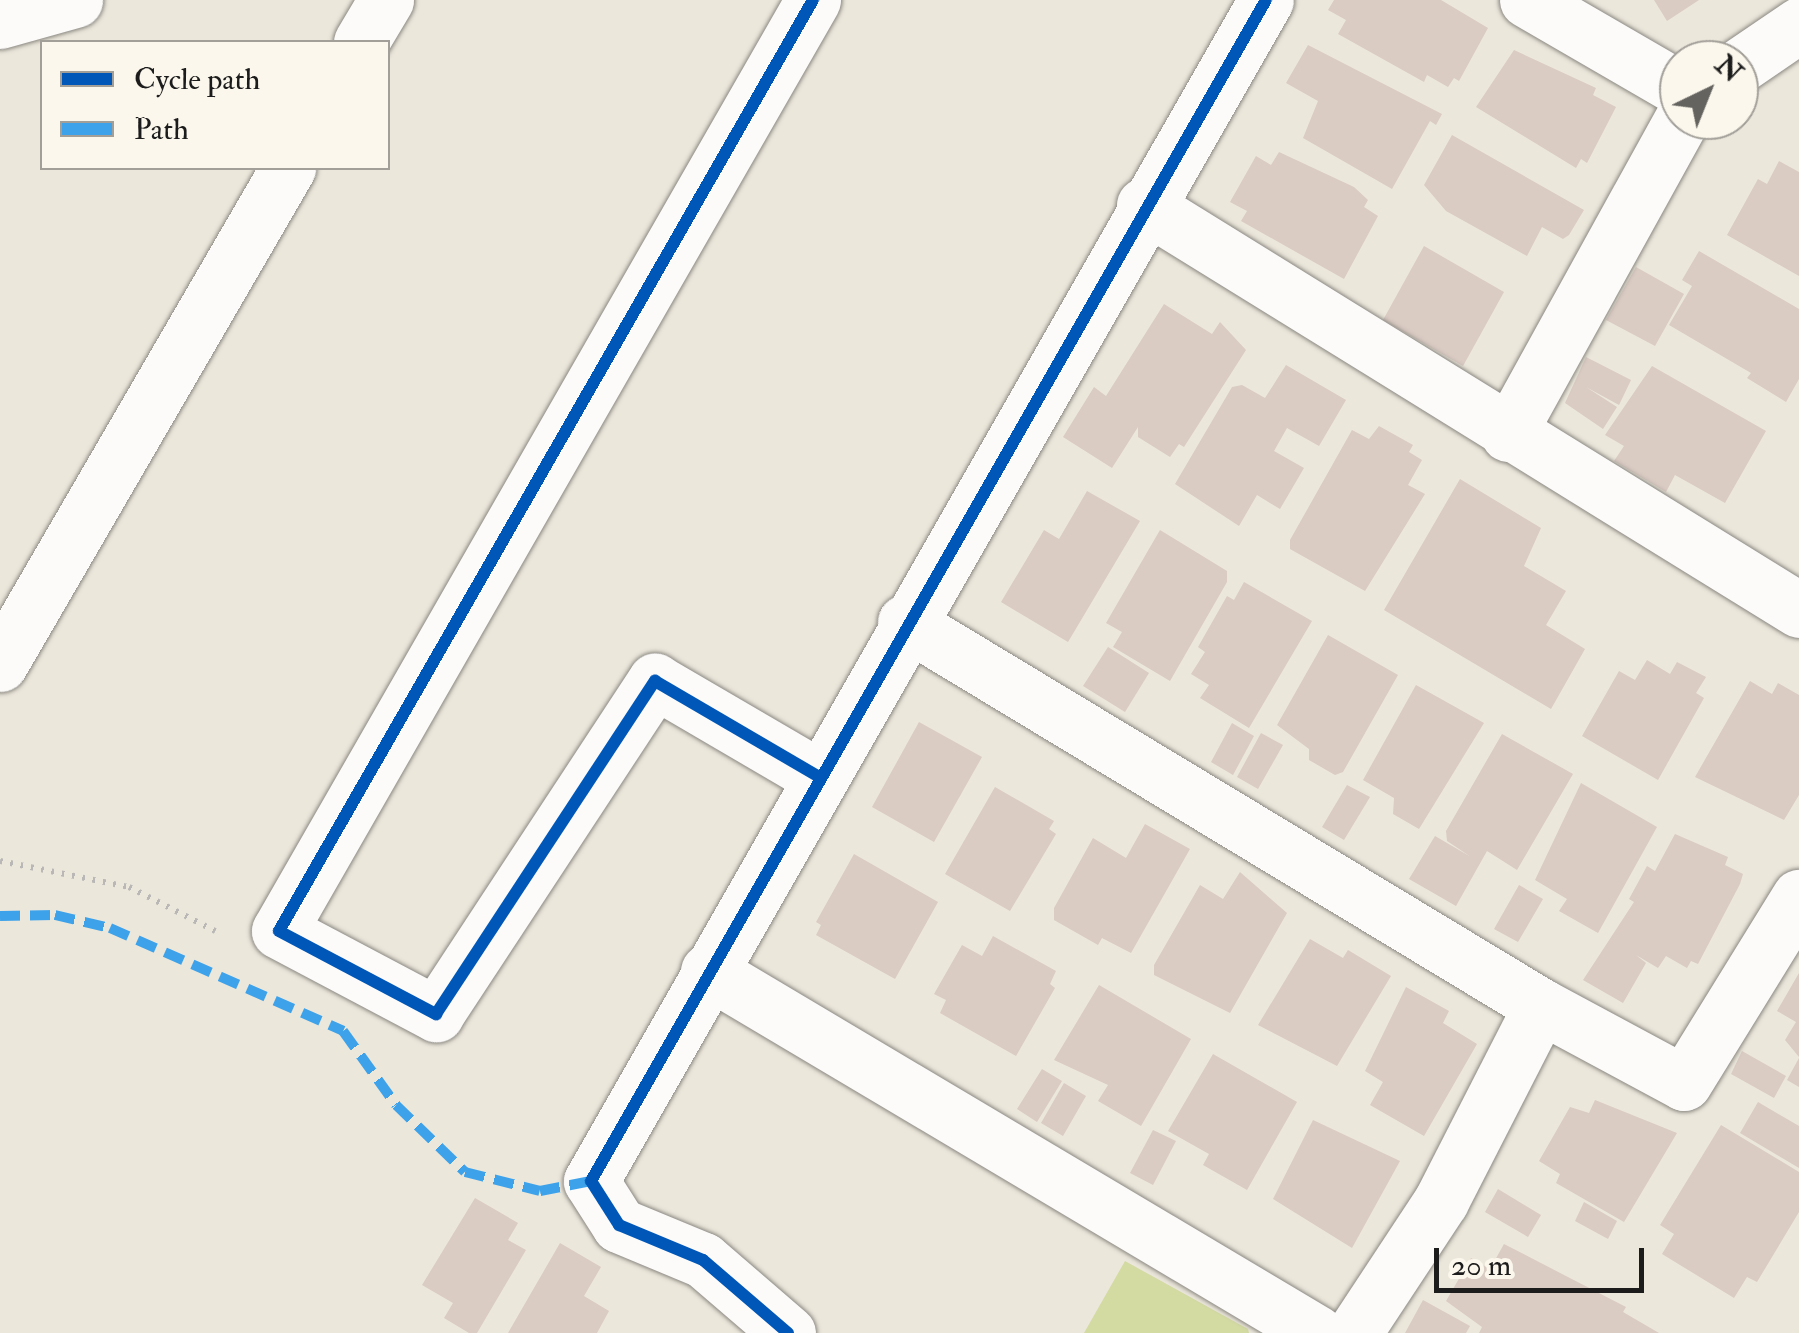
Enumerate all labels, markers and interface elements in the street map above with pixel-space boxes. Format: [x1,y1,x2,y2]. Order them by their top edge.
legend [40,40,390,170]
north arrow [1659,40,1759,140]
text: N [1707,48,1750,91]
text: Cycle path [134,61,260,98]
text: Path [134,111,189,148]
scale bar [1439,1228,1649,1290]
text: 20 m [1451,1247,1511,1284]

